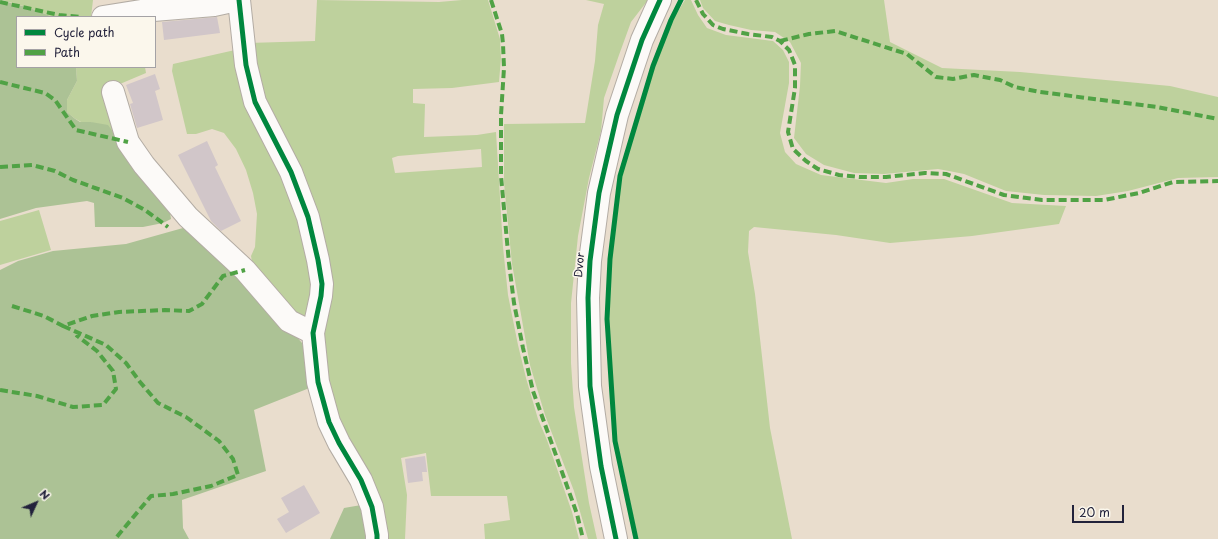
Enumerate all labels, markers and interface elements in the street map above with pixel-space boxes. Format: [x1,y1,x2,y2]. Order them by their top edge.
legend [16,16,156,68]
text: Cycle path [54,23,115,41]
text: Path [54,43,80,61]
street label: Dvor [572,252,588,278]
north arrow [16,483,56,523]
text: N [36,485,54,503]
scale bar [1074,497,1126,523]
text: 20 m [1079,503,1110,521]

